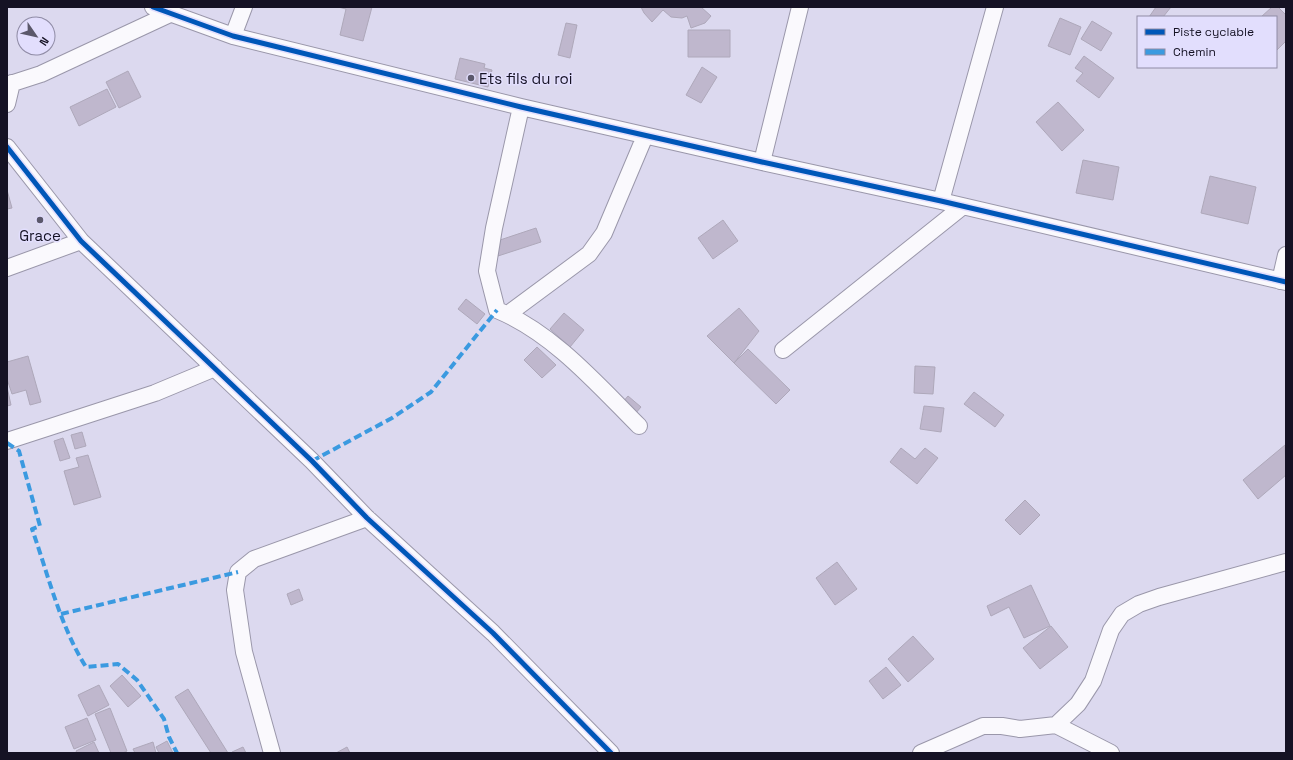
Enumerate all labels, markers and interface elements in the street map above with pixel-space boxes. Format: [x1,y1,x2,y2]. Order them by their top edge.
north arrow [16,16,56,56]
legend [1137,16,1277,68]
text: Piste cyclable [1173,24,1254,40]
text: N [36,35,52,49]
text: Chemin [1173,44,1216,60]
place label: Ets fils du roi [479,69,573,88]
marker: Ets fils du roi [466,73,476,83]
marker: Grace [35,215,45,225]
place label: Grace [19,226,61,245]

